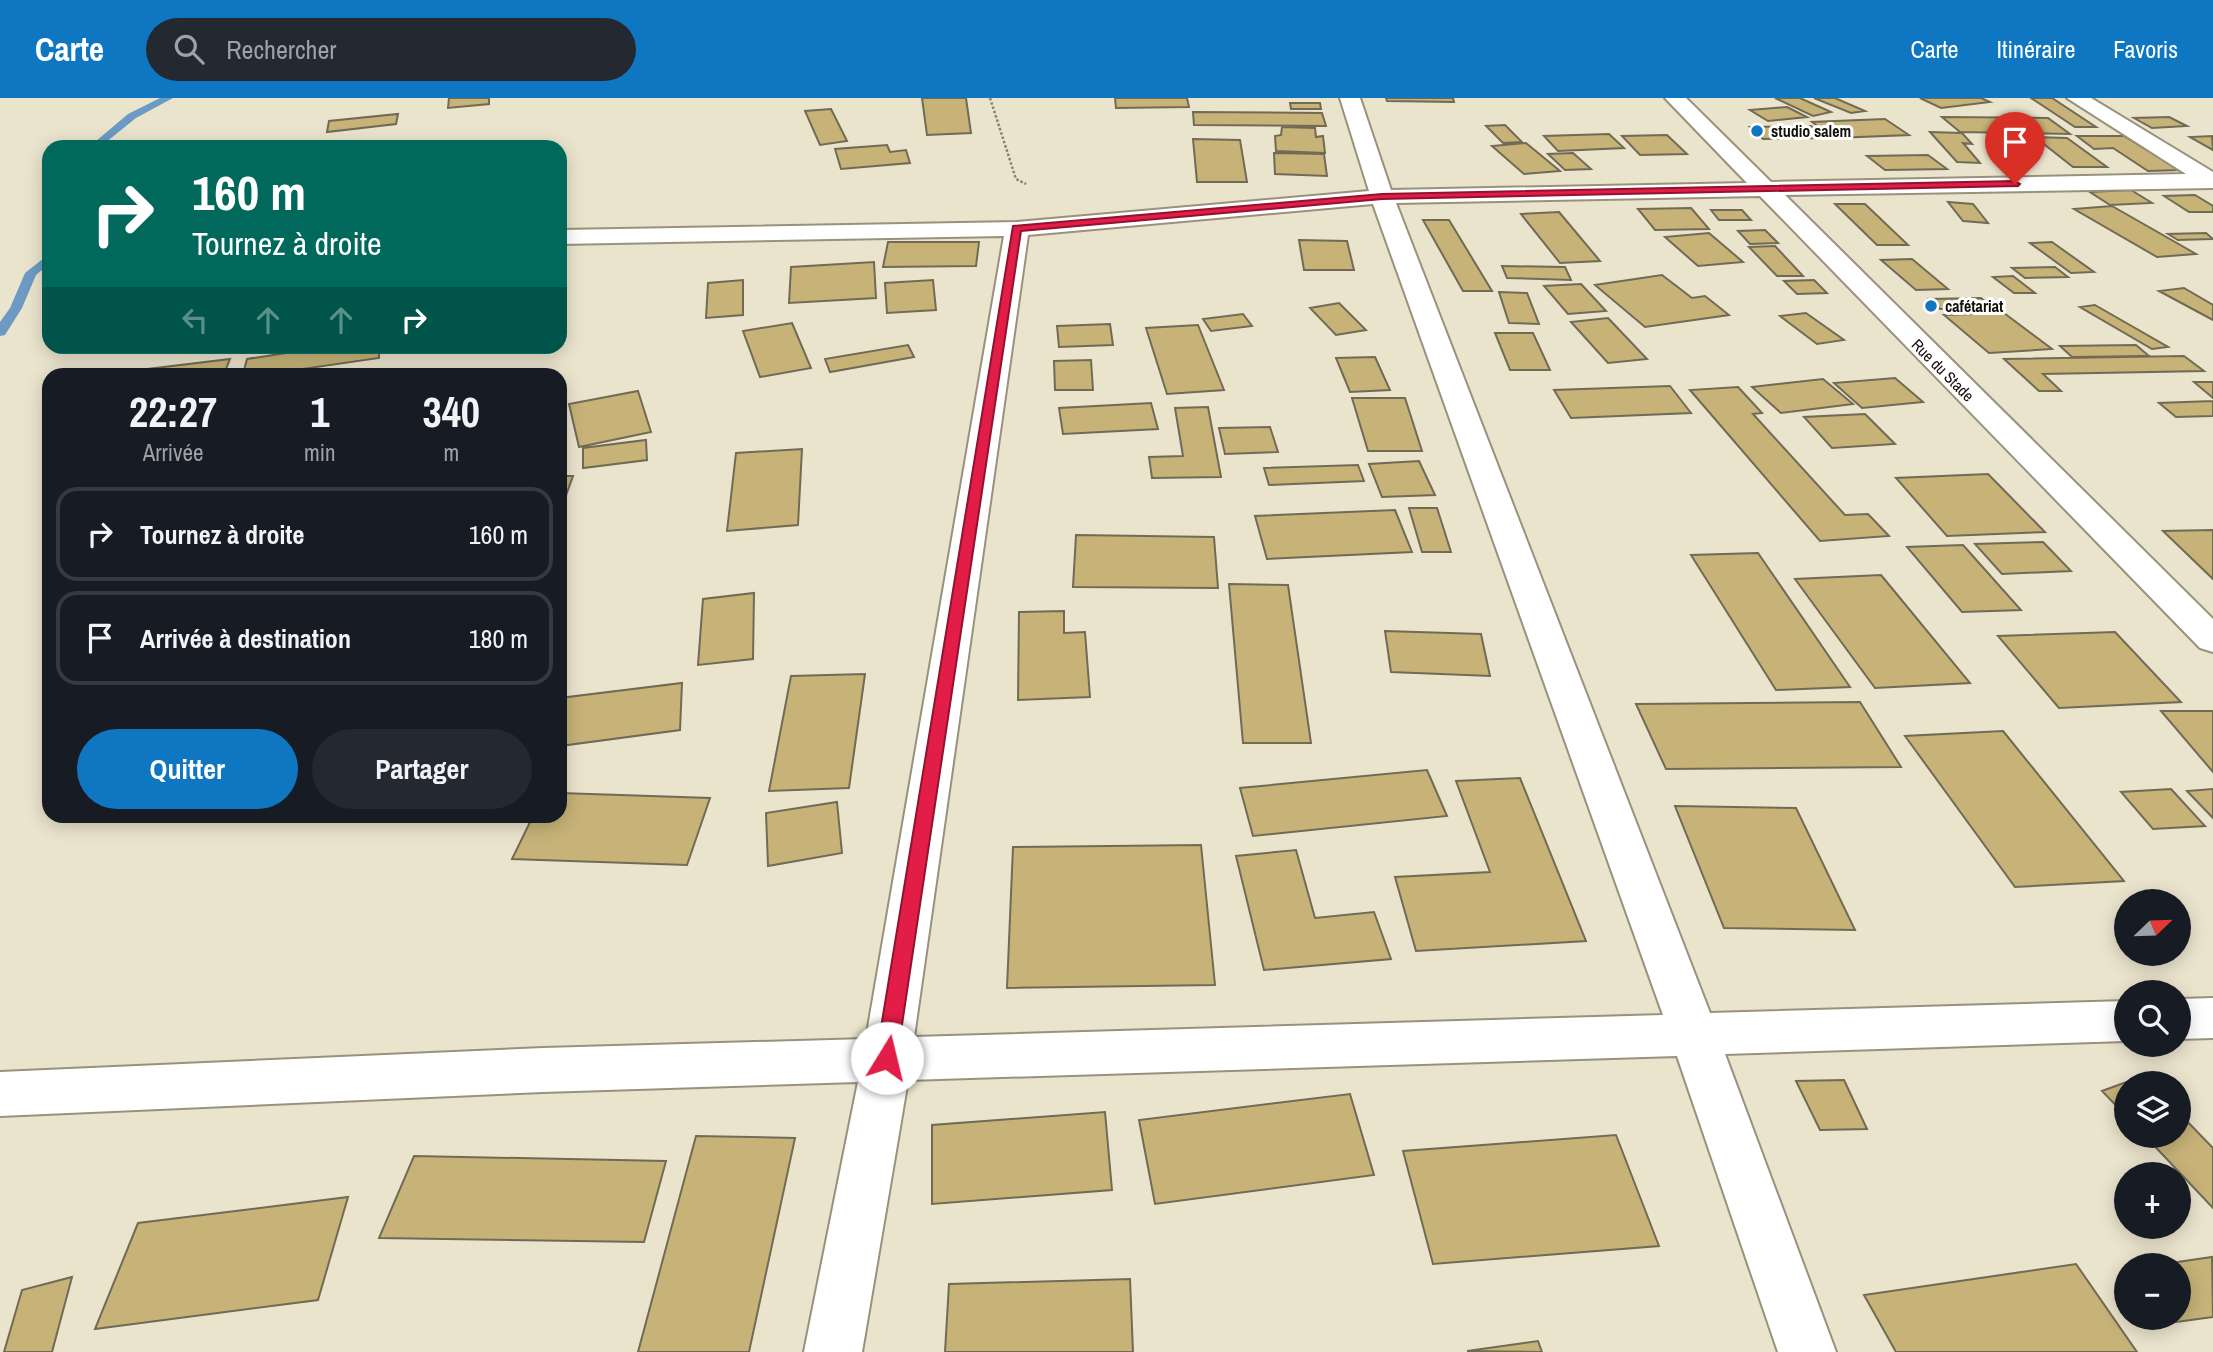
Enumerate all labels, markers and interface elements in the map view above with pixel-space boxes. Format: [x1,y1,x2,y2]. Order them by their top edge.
search box [146,18,636,81]
text: Carte [35,27,104,71]
icon: search [170,30,208,68]
text: Rechercher [226,32,336,67]
text: Carte [1910,33,1959,65]
text: Itinéraire [1997,33,2075,65]
text: Favoris [2113,33,2178,65]
pin [1985,112,2045,184]
place label: studio salem [1771,120,1851,142]
marker: studio salem [1749,123,1765,139]
icon: arrive [1996,123,2034,161]
text: 160 m [192,159,306,225]
icon: right [77,168,168,259]
text: Tournez à droite [192,222,382,265]
place label: cafétariat [1945,295,2004,317]
marker: cafétariat [1923,298,1939,314]
icon: left [176,301,214,339]
icon: ahead [249,301,287,339]
icon: ahead [322,301,360,339]
icon: right [395,301,433,339]
street label: Rue du Stade [1907,334,1979,406]
text: 22:27 [129,384,217,440]
text: 1 [310,384,329,440]
text: 340 [423,384,480,440]
text: Arrivée [143,437,203,468]
text: min [304,437,336,468]
text: m [443,437,459,468]
icon: right [81,515,119,553]
text: Tournez à droite [140,517,304,552]
text: 160 m [469,517,528,552]
icon: arrive [81,619,119,657]
text: Arrivée à destination [140,621,351,656]
text: 180 m [469,621,528,656]
button: Quitter [77,729,298,809]
button: Partager [312,729,532,809]
north arrow [2114,889,2191,966]
map controls [2114,889,2191,1330]
button: search [2114,980,2191,1057]
position arrow [850,1021,924,1095]
button: layers [2114,1071,2191,1148]
button: + [2114,1162,2191,1239]
button: − [2114,1253,2191,1330]

